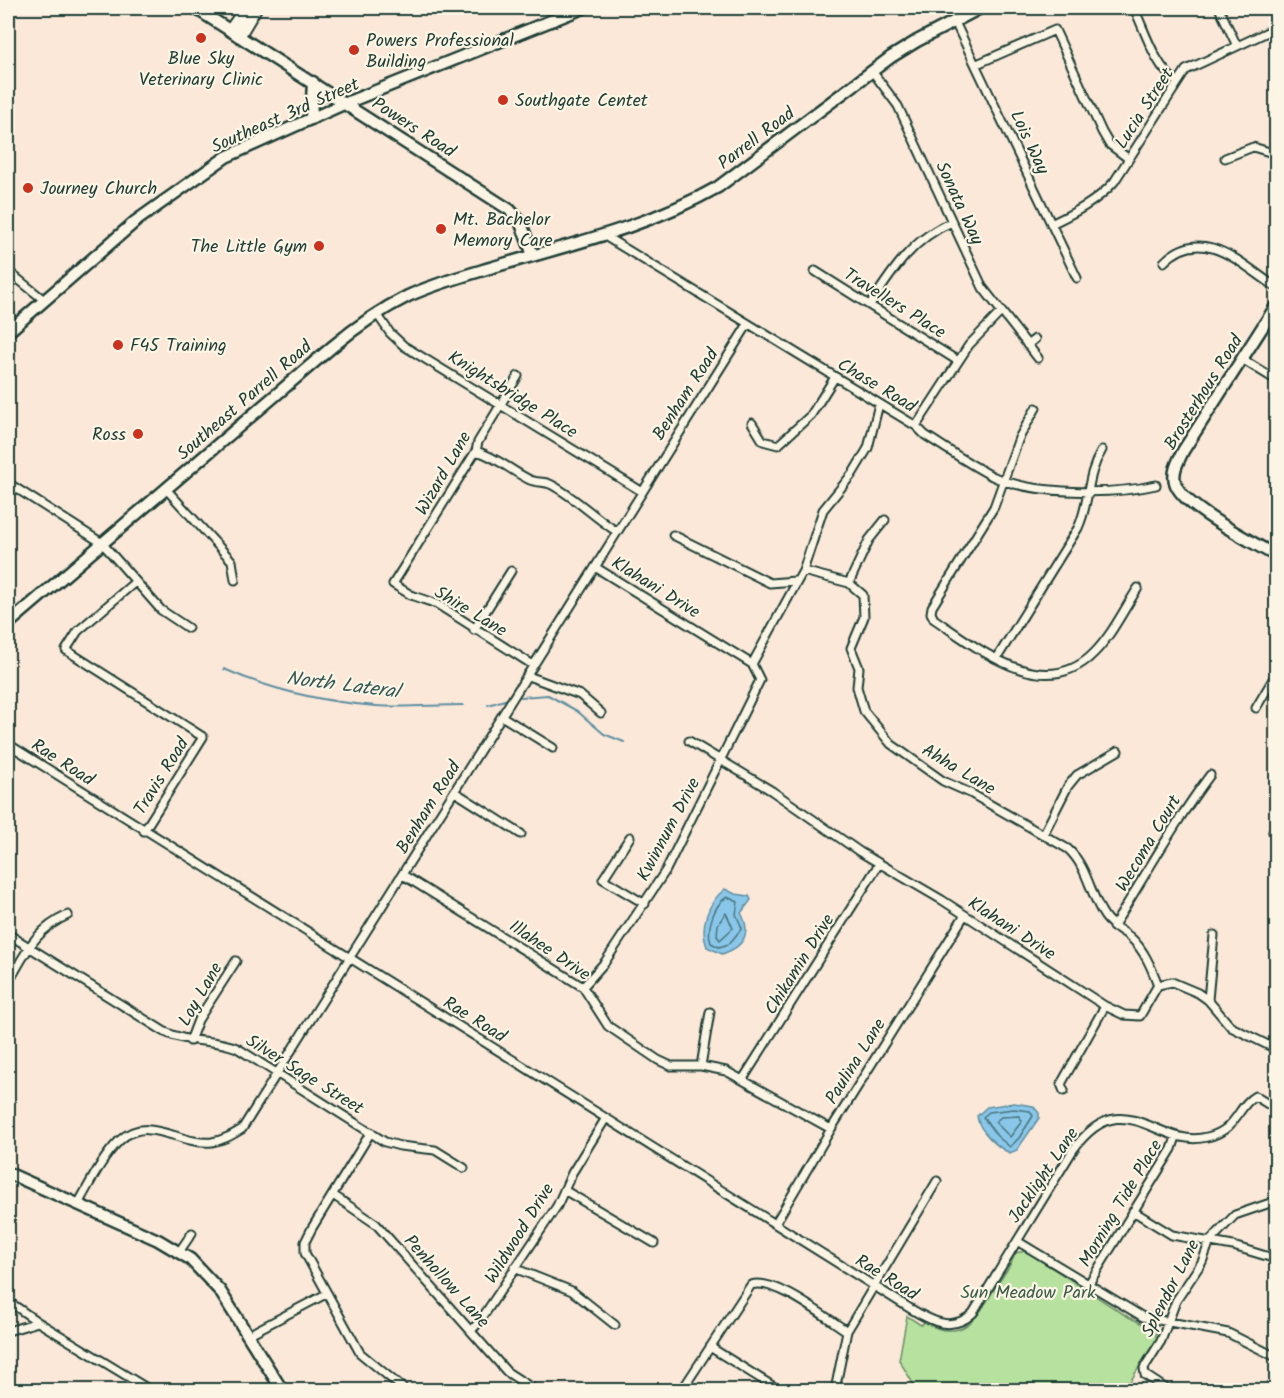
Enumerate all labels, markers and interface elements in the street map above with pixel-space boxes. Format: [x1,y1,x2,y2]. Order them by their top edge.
place label: Powers Professional Building [366,27,515,77]
marker: Blue Sky Veterinary Clinic [194,31,208,45]
marker: Powers Professional Building [347,43,361,57]
place label: Blue Sky Veterinary Clinic [139,45,263,95]
street label: Lucia Street [1108,61,1183,155]
street label: Southeast 3rd Street [207,70,365,162]
place label: Southgate Centet [515,87,649,116]
street label: Powers Road [365,90,462,167]
marker: Southgate Centet [496,93,510,107]
street label: Parrell Road [712,100,803,178]
street label: Lois Way [1001,106,1056,180]
street label: Sonata Way [927,157,991,251]
place label: Journey Church [40,175,157,204]
marker: Journey Church [21,181,35,195]
place label: Mt. Bachelor Memory Care [453,206,553,256]
marker: Mt. Bachelor Memory Care [434,222,448,236]
place label: The Little Gym [191,233,307,262]
marker: The Little Gym [312,239,326,253]
street label: Travellers Place [837,261,951,347]
street label: Brosterhous Road [1157,328,1252,456]
place label: F45 Training [130,332,227,361]
street label: Southeast Parrell Road [171,333,320,468]
marker: F45 Training [111,338,125,352]
street label: Benham Road [646,342,728,447]
street label: Knightsbridge Place [441,344,583,447]
street label: Chase Road [831,351,922,422]
place label: Ross [92,421,126,450]
street label: Wizard Lane [409,426,480,521]
marker: Ross [131,427,145,441]
street label: Klahani Drive [605,549,705,627]
street label: Shire Lane [428,579,512,646]
water label: North Lateral [284,663,405,709]
street label: Travis Road [127,731,198,821]
street label: Rae Road [25,732,100,795]
street label: Ahha Lane [916,737,1001,804]
street label: Benham Road [389,755,470,860]
street label: Kwinnum Drive [630,773,709,887]
street label: Wecoma Court [1109,789,1190,898]
street label: Klahani Drive [961,890,1061,969]
street label: Chikamin Drive [758,909,843,1021]
street label: Illahee Drive [502,913,596,989]
street label: Loy Lane [171,957,231,1032]
street label: Rae Road [437,989,513,1052]
street label: Paulina Lane [818,1013,894,1111]
street label: Silver Sage Street [239,1027,370,1124]
street label: Jacklight Lane [1001,1122,1087,1230]
street label: Morning Tide Place [1072,1134,1171,1273]
street label: Wildwood Drive [478,1178,563,1290]
street label: Penhollow Lane [396,1229,496,1335]
street label: Splendor Lane [1134,1235,1208,1343]
street label: Rae Road [849,1247,925,1310]
park label: Sun Meadow Park [961,1279,1096,1308]

